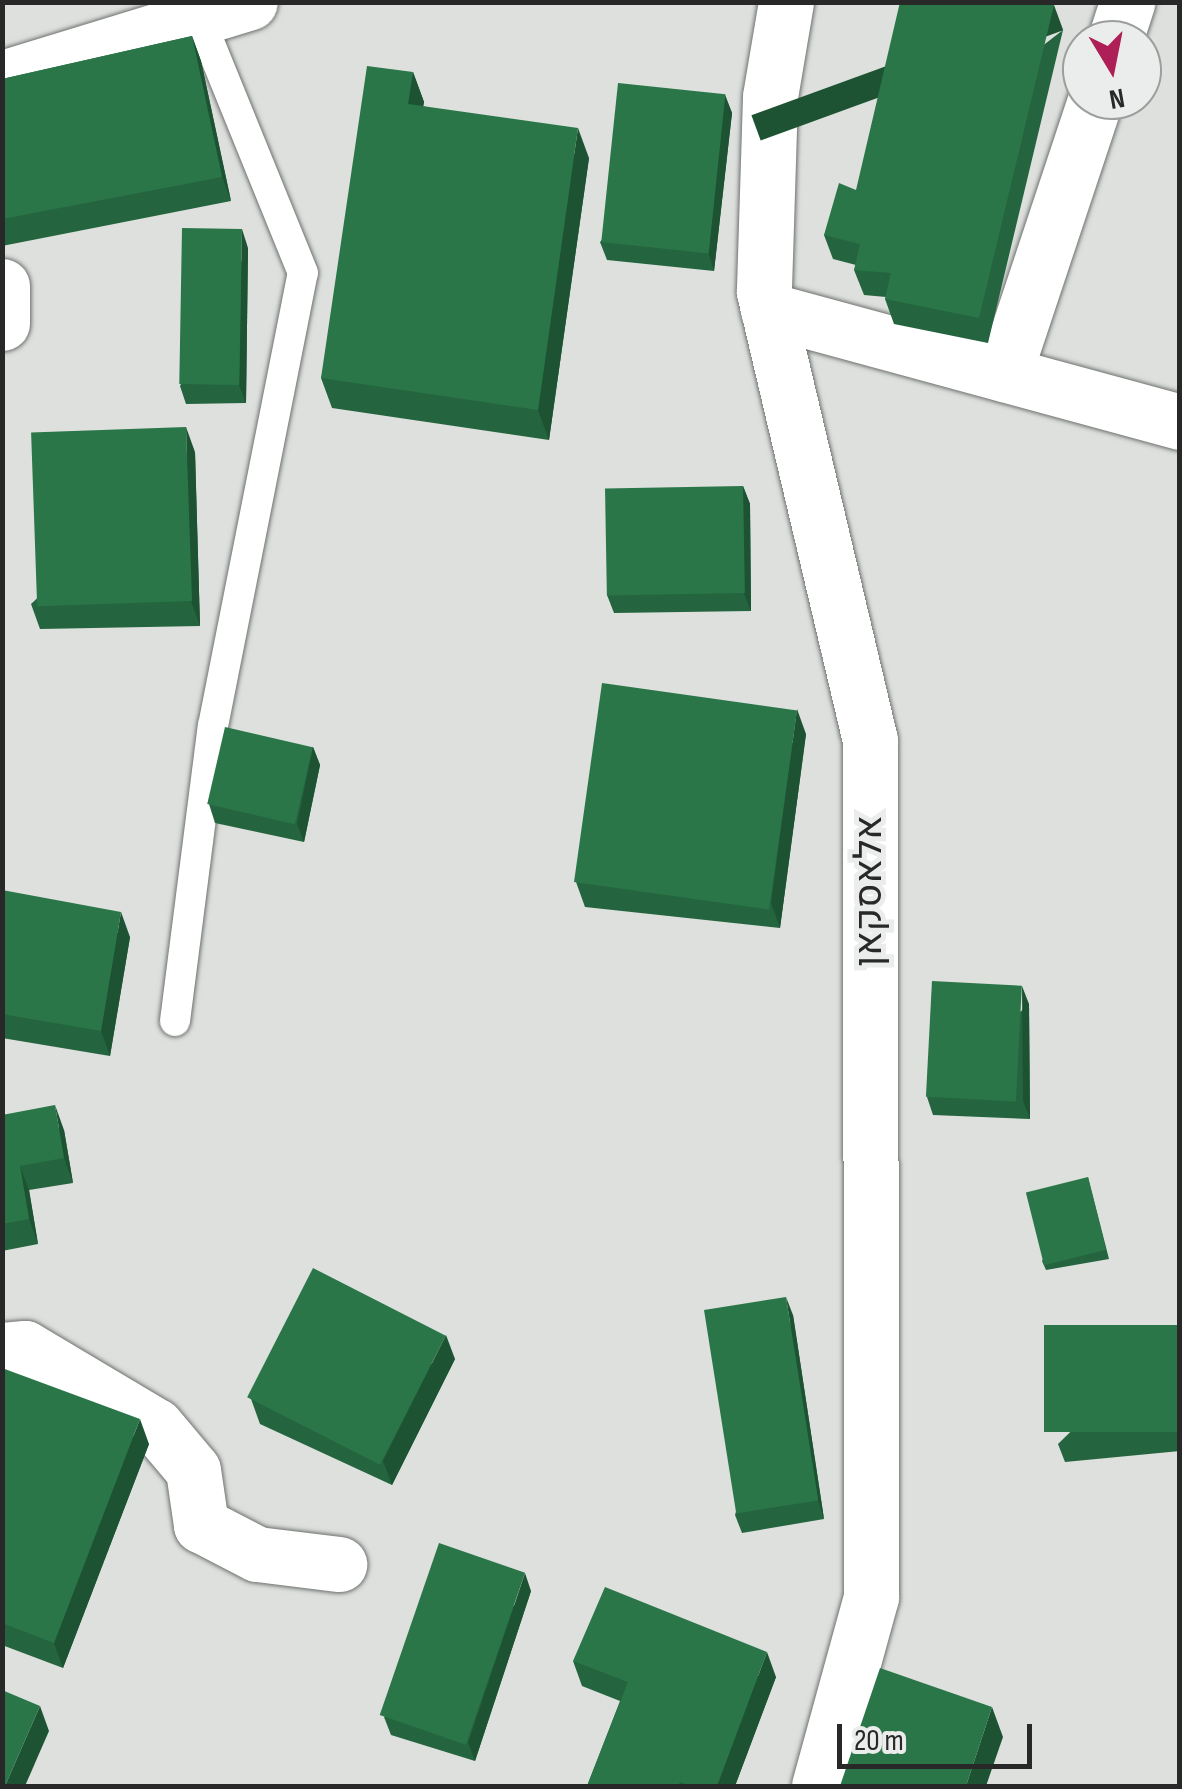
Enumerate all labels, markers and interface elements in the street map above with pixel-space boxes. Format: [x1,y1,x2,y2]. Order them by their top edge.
north arrow [1062,20,1162,120]
text: N [1107,81,1127,116]
street label: אלאסקאן [847,815,893,967]
scale bar [842,1704,1037,1766]
text: 20 m [854,1723,904,1759]

